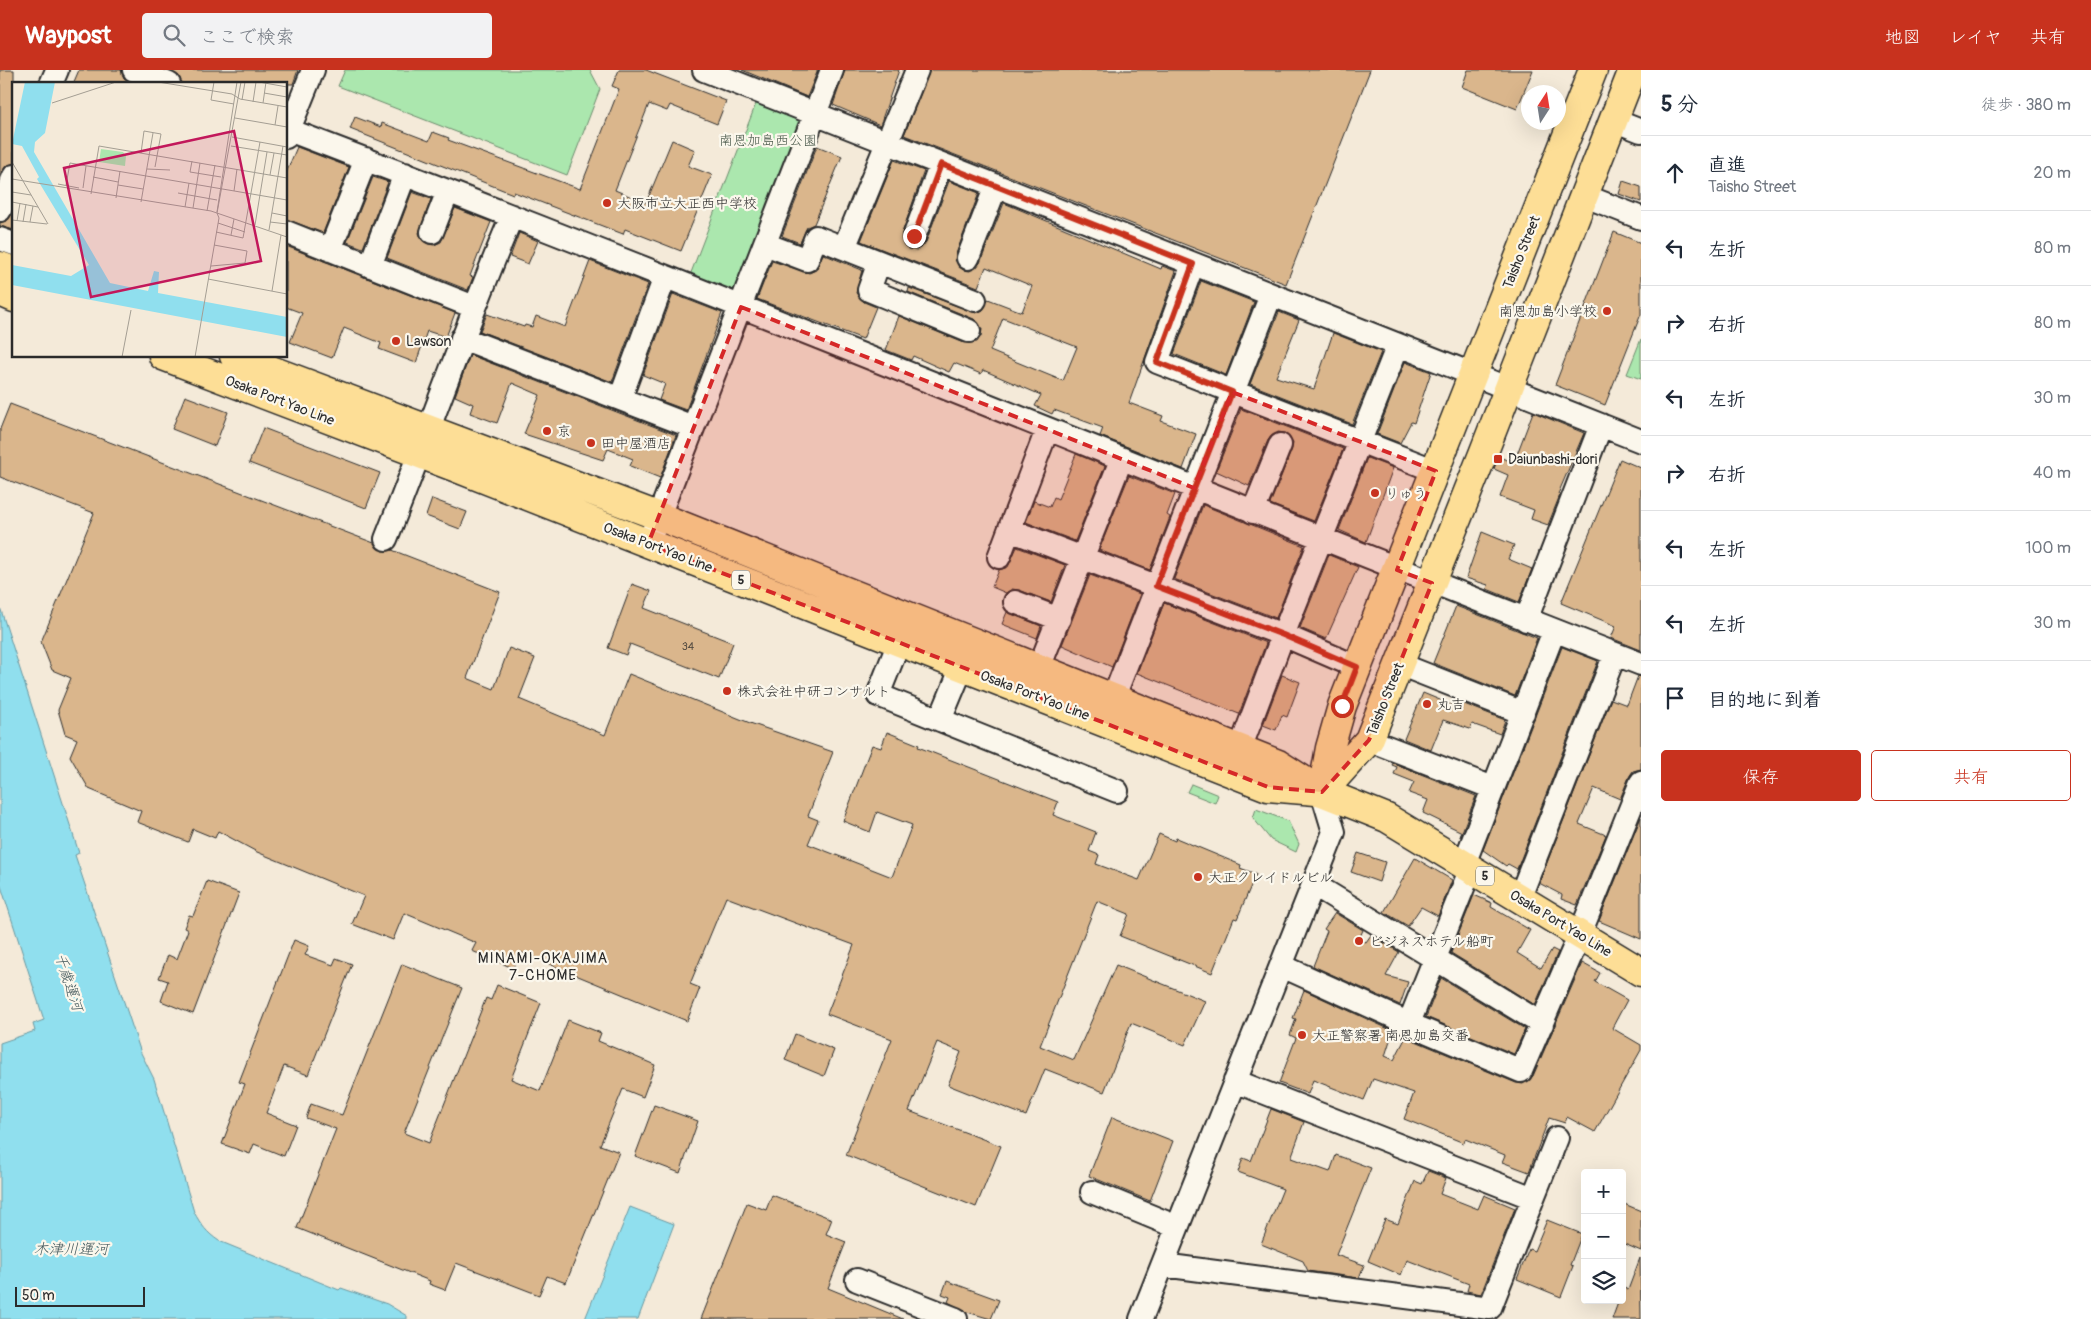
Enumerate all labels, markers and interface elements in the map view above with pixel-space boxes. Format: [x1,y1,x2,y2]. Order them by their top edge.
search box [142,13,492,58]
text: Waypost [25,21,112,50]
icon: search [160,21,188,49]
text: ここで検索 [200,25,295,49]
text: 地図 [1885,26,1921,49]
text: レイヤ [1949,26,2002,49]
text: 共有 [2030,26,2066,49]
inset map [12,82,288,358]
north arrow [1521,85,1566,130]
text: 5 分 [1661,91,1698,118]
text: 徒歩 · 380 m [1981,95,2071,115]
park label: 南恩加島西公園 [719,132,817,149]
text: 直進 [1708,153,1746,177]
icon: ahead [1661,159,1689,187]
text: 20 m [2033,163,2071,183]
text: Taisho Street [1708,177,1796,197]
place label: 大阪市立大正西中学校 [617,195,757,212]
marker: 大阪市立大正西中学校 [601,197,613,209]
street label: Taisho Street [1499,213,1544,291]
route end [903,225,926,248]
icon: left [1661,234,1689,262]
text: 左折 [1708,238,1746,262]
text: 80 m [2034,238,2071,258]
place label: 南恩加島小学校 [1499,303,1597,320]
marker: 南恩加島小学校 [1601,305,1613,317]
icon: right [1661,309,1689,337]
text: 右折 [1708,313,1746,337]
text: 80 m [2034,313,2071,333]
place label: Lawson [406,333,451,350]
marker: Lawson [390,335,402,347]
street label: Osaka Port Yao Line [223,372,337,429]
icon: left [1661,384,1689,412]
text: 左折 [1708,388,1746,412]
text: 30 m [2033,388,2071,408]
place label: 京 [557,423,571,440]
marker: 京 [541,425,553,437]
place label: 田中屋酒店 [601,435,671,452]
marker: 田中屋酒店 [585,437,597,449]
place label: Daiunbashi-dori [1508,451,1598,468]
marker: Daiunbashi-dori [1492,453,1504,465]
icon: right [1661,459,1689,487]
text: 右折 [1708,463,1746,487]
text: 40 m [2033,463,2071,483]
place label: りゅう [1385,485,1427,502]
marker: りゅう [1369,487,1381,499]
street label: Osaka Port Yao Line [601,519,715,576]
icon: left [1661,534,1689,562]
text: 左折 [1708,538,1746,562]
text: 100 m [2025,538,2071,558]
road number: 5 [732,570,750,590]
icon: left [1661,609,1689,637]
text: 左折 [1708,613,1746,637]
text: 30 m [2033,613,2071,633]
house number: 34 [682,640,695,653]
street label: Taisho Street [1363,660,1408,738]
street label: Osaka Port Yao Line [978,667,1092,724]
place label: 株式会社中研コンサルト [737,683,890,700]
icon: arrive [1661,684,1689,712]
marker: 株式会社中研コンサルト [721,685,733,697]
text: 目的地に到着 [1708,688,1822,712]
route start [1331,695,1354,718]
place label: 丸吉 [1437,696,1465,713]
marker: 丸吉 [1421,698,1433,710]
button: 保存 [1661,750,1861,801]
button: 共有 [1871,750,2071,801]
road number: 5 [1476,866,1494,886]
place label: 大正クレイドルビル [1208,869,1333,886]
marker: 大正クレイドルビル [1192,871,1204,883]
street label: Osaka Port Yao Line [1507,886,1615,961]
place label: ビジネスホテル船町 [1369,933,1494,950]
marker: ビジネスホテル船町 [1353,935,1365,947]
district label: MINAMI-OKAJIMA 7-CHOME [478,949,608,985]
water label: 千歳運河 [50,951,87,1016]
place label: 大正警察署 南恩加島交番 [1312,1027,1469,1044]
marker: 大正警察署 南恩加島交番 [1296,1029,1308,1041]
map controls [1581,1169,1626,1304]
button: + [1581,1169,1626,1214]
button: − [1581,1214,1626,1259]
water label: 木津川運河 [33,1240,110,1259]
button: layers [1581,1259,1626,1304]
scale bar [15,1284,145,1307]
text: 50 m [22,1287,55,1304]

